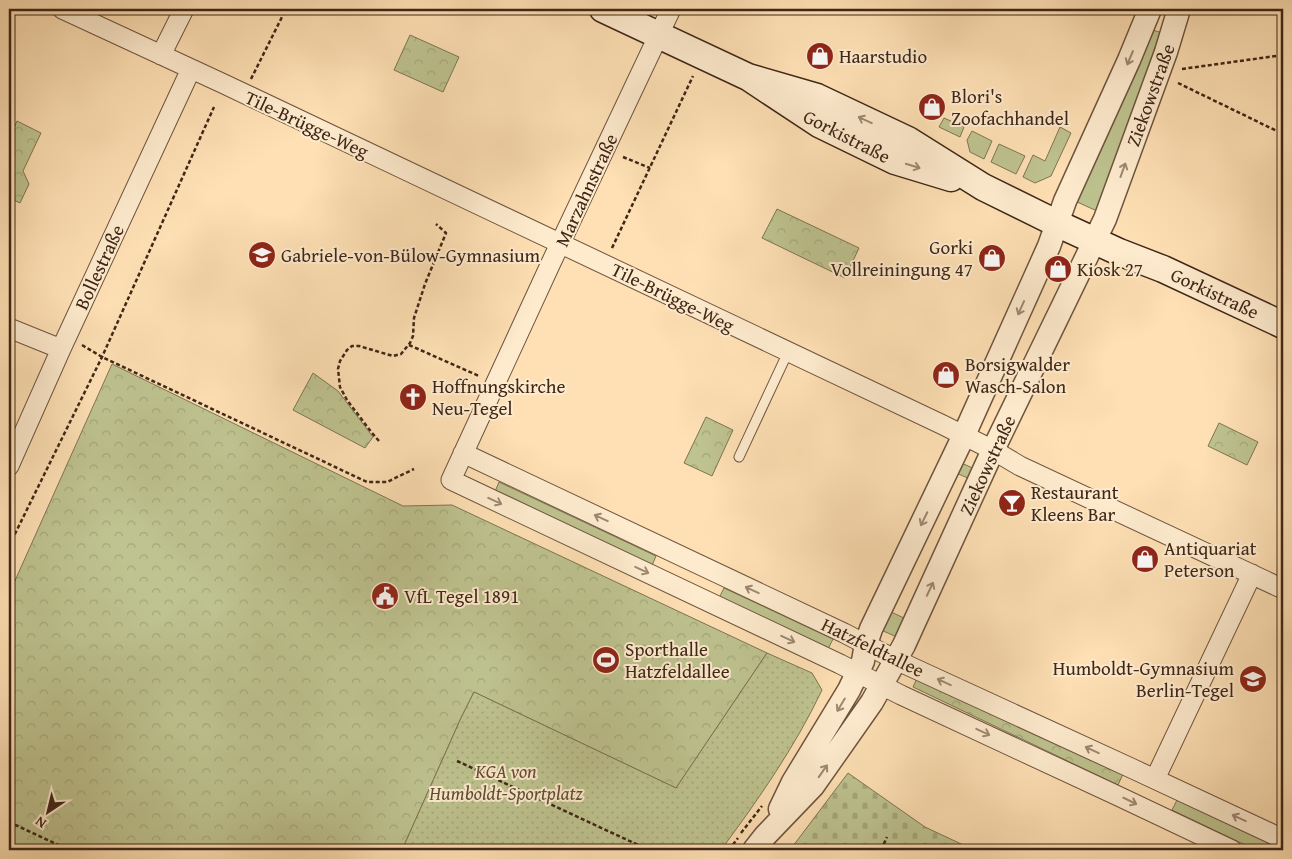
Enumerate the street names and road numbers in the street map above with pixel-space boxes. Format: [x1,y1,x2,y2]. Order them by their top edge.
street label: Ziekowstraße [1118,40,1182,150]
street label: Tile-Brügge-Weg [240,83,374,165]
street label: Gorkistraße [798,102,896,170]
street label: Marzahnstraße [548,129,624,251]
street label: Bollestraße [67,220,131,314]
street label: Tile-Brügge-Weg [607,255,740,339]
street label: Gorkistraße [1166,260,1264,326]
street label: Ziekowstraße [952,410,1022,520]
street label: Hatzfeldtallee [817,610,929,684]

